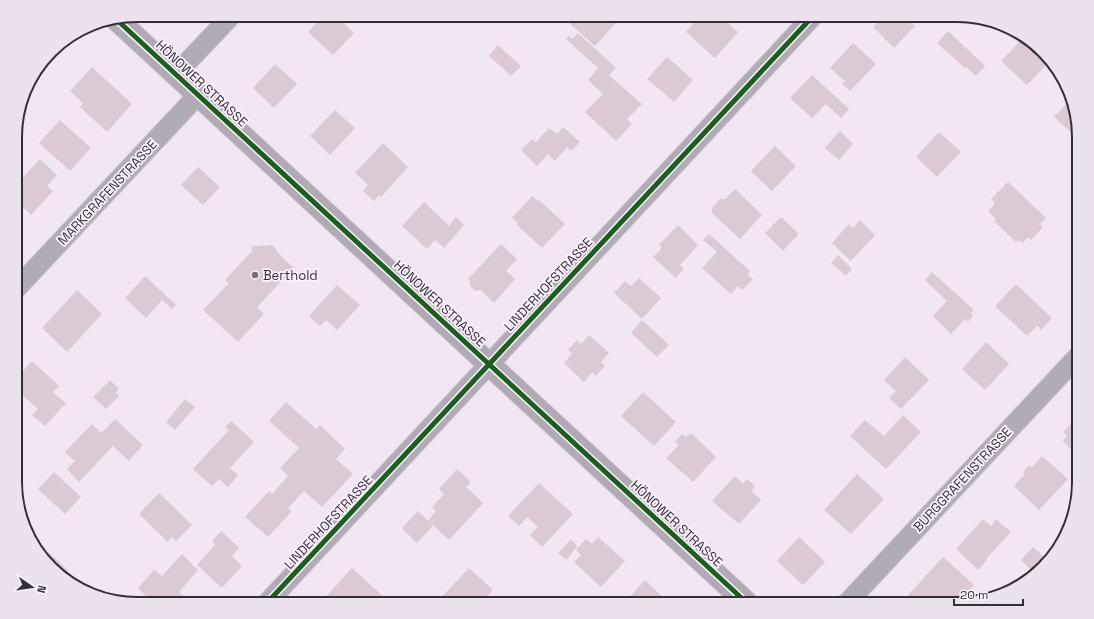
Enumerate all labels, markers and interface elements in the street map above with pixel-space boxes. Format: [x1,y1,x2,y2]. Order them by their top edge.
street label: HÖNOWER STRASSE [152,36,251,130]
street label: MARKGRAFENSTRASSE [54,136,161,249]
street label: LINDERHOFSTRASSE [500,234,596,335]
street label: HÖNOWER STRASSE [390,256,489,350]
place label: Berthold [263,267,318,284]
marker: Berthold [250,270,260,280]
street label: BURGGRAFENSTRASSE [909,424,1015,535]
street label: LINDERHOFSTRASSE [280,472,376,573]
street label: HÖNOWER STRASSE [627,476,726,570]
north arrow [12,567,52,607]
scale bar [954,581,1023,607]
text: N [34,584,49,594]
text: 20 m [960,587,988,603]

